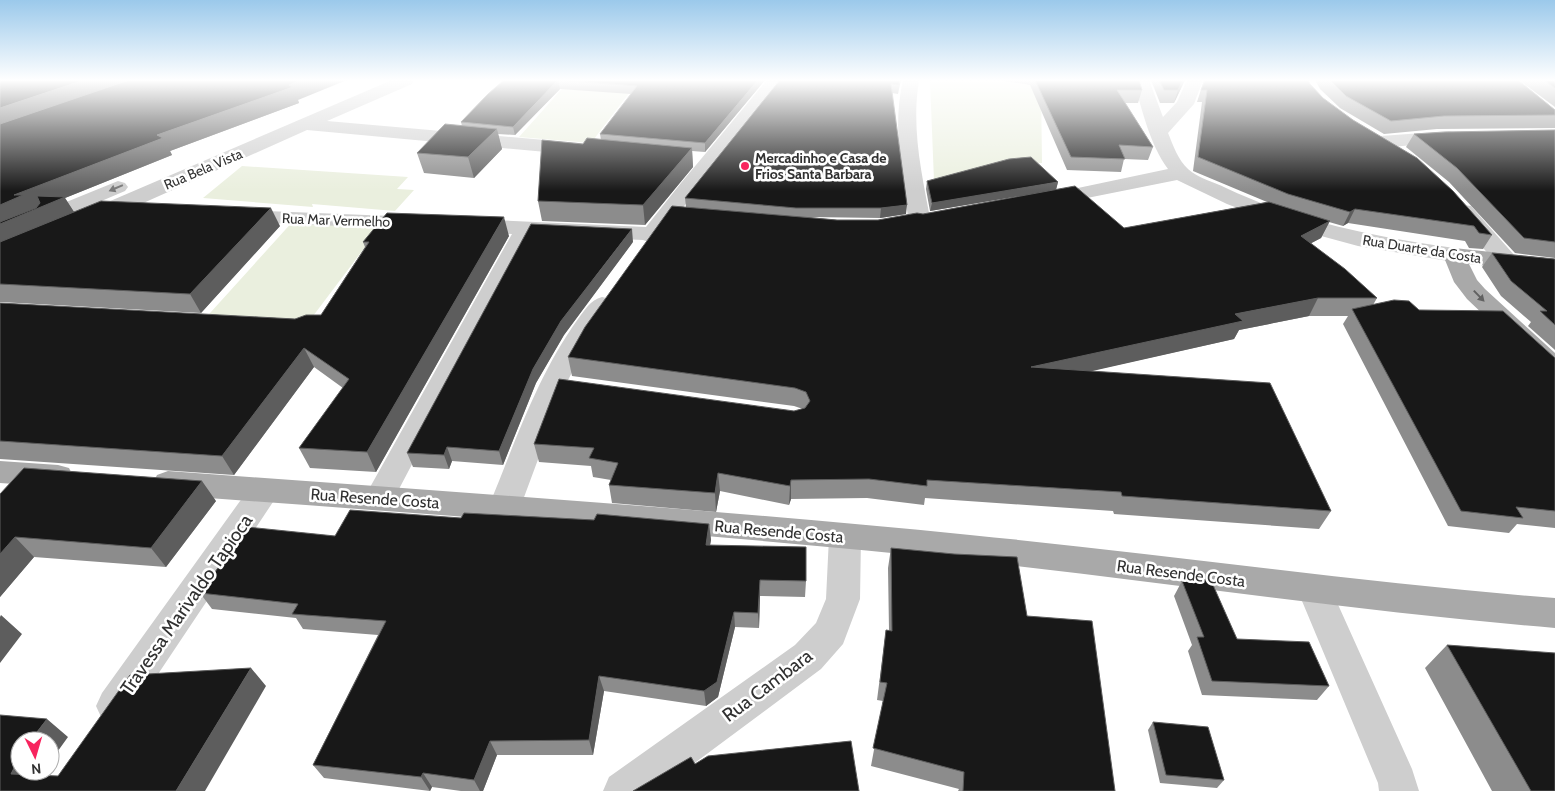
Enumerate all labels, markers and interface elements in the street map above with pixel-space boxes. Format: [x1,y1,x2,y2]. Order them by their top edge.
street label: Rua Bela Vista [161,144,245,194]
place label: Mercadinho e Casa de Frios Santa Barbara [755,149,887,183]
marker: Mercadinho e Casa de Frios Santa Barbara [739,160,751,172]
one-way arrow [109,184,123,192]
street label: Rua Mar Vermelho [282,209,391,231]
street label: Rua Duarte da Costa [1361,231,1483,267]
one-way arrow [1472,290,1484,302]
street label: Rua Resende Costa [310,485,440,513]
street label: Travessa Marivaldo Tapioca [115,510,257,699]
street label: Rua Resende Costa [714,516,844,547]
street label: Rua Resende Costa [1116,556,1247,591]
street label: Rua Cambara [718,644,817,727]
north arrow [10,731,60,781]
text: N [30,760,42,778]

